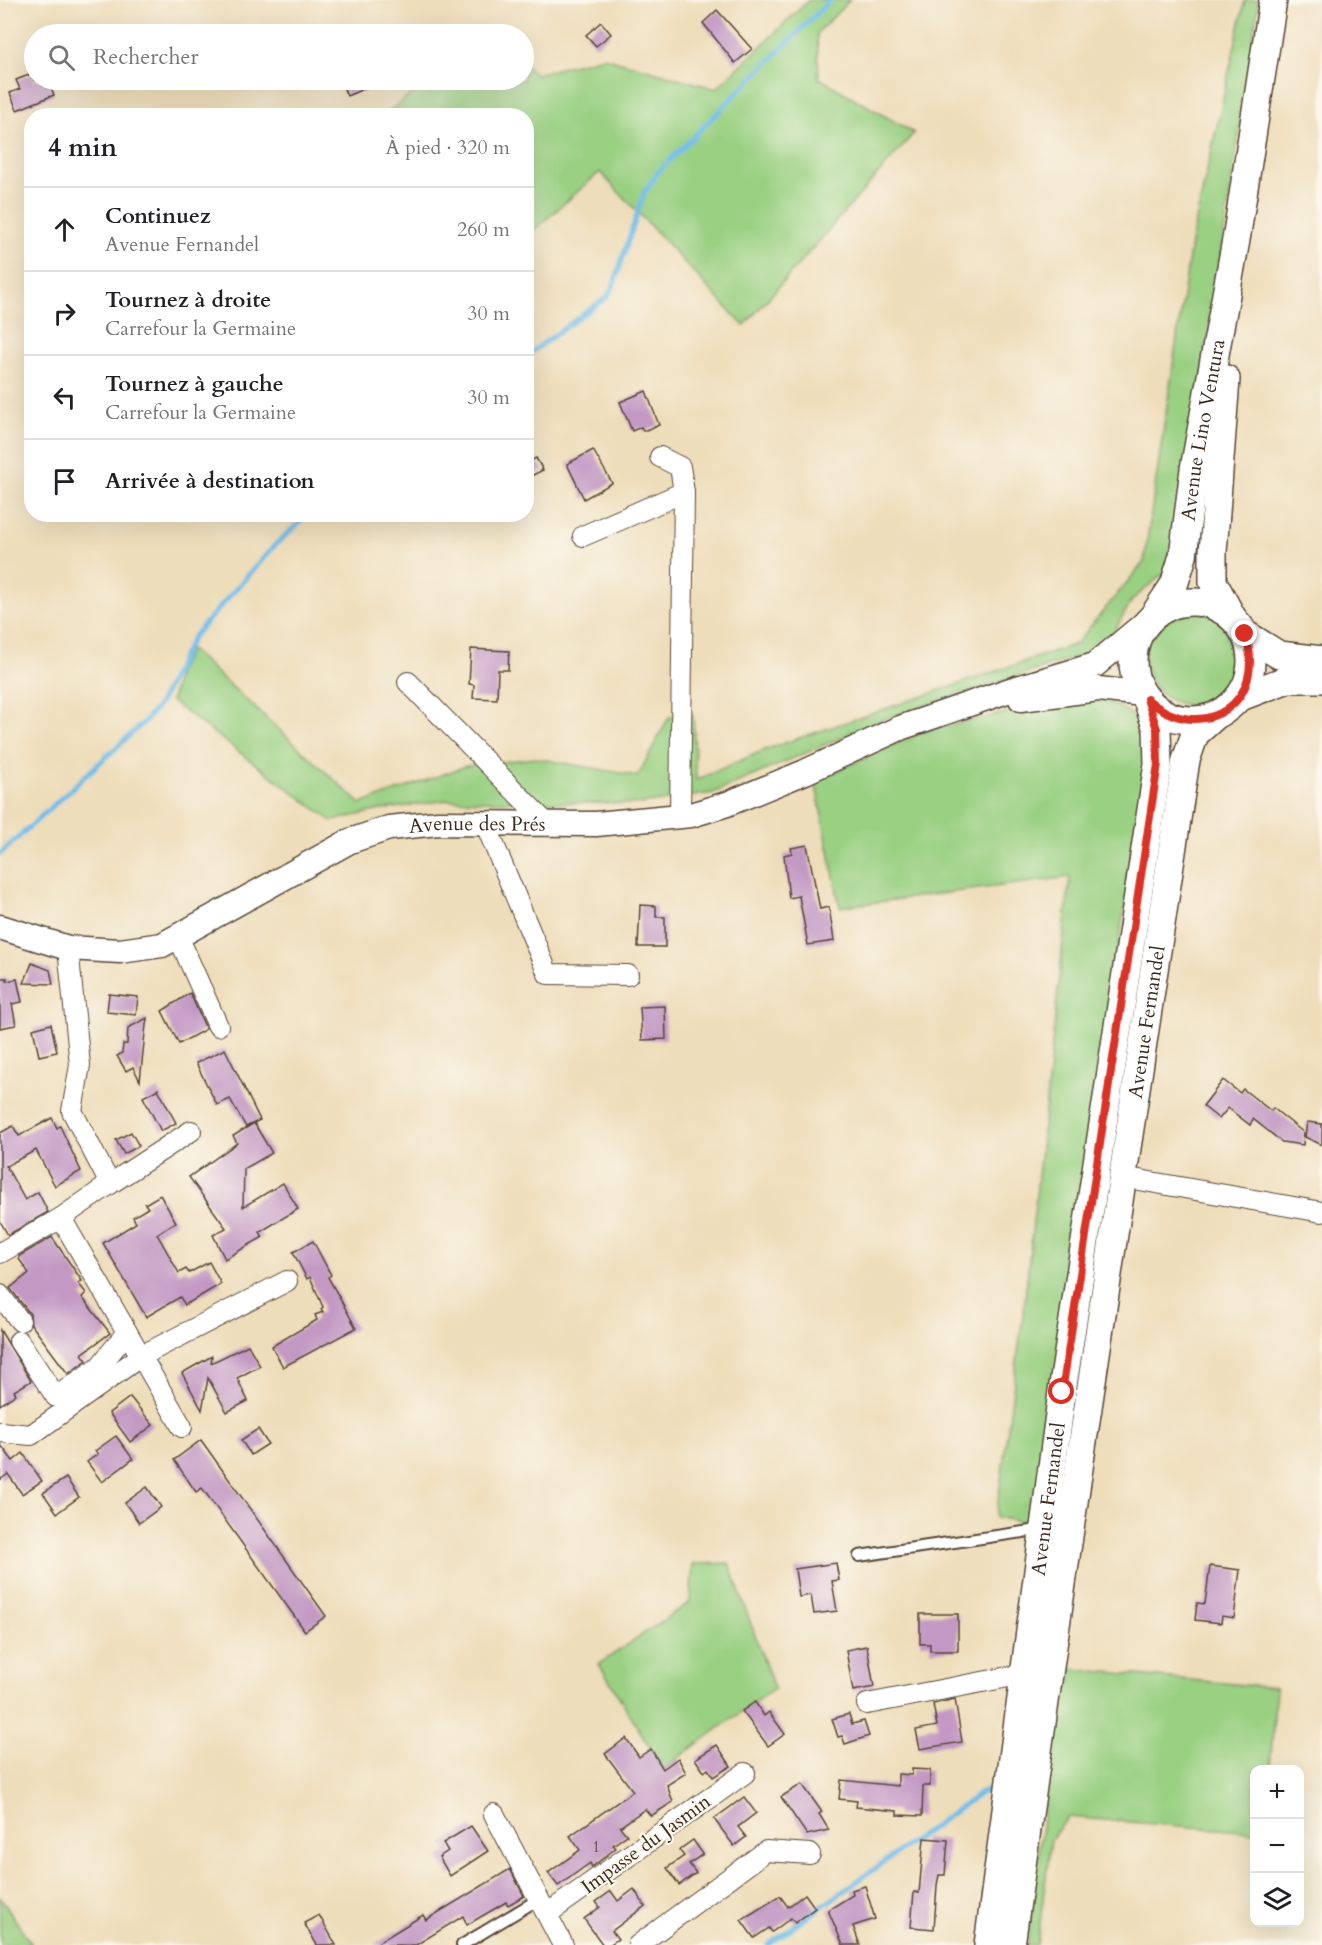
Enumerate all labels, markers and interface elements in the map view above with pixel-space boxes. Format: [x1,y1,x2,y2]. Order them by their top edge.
search box [24,24,534,90]
icon: search [45,41,78,74]
text: Rechercher [93,42,198,72]
text: 4 min [48,130,117,165]
text: À pied · 320 m [386,134,510,161]
text: Continuez [105,201,211,231]
icon: ahead [48,213,81,246]
text: 260 m [457,216,510,243]
text: Avenue Fernandel [105,231,259,258]
text: Tournez à droite [105,285,271,315]
icon: right [48,297,81,330]
text: 30 m [467,300,510,327]
text: Carrefour la Germaine [105,315,296,342]
street label: Avenue Lino Ventura [1174,336,1231,522]
text: Tournez à gauche [105,369,284,399]
icon: left [48,381,81,414]
text: 30 m [467,384,510,411]
text: Carrefour la Germaine [105,399,296,426]
icon: arrive [48,465,81,498]
text: Arrivée à destination [105,466,315,496]
route end [1231,620,1257,646]
street label: Avenue des Prés [407,809,546,839]
street label: Avenue Fernandel [1121,944,1171,1100]
route start [1048,1378,1074,1404]
street label: Avenue Fernandel [1024,1421,1071,1577]
map controls [1250,1765,1304,1927]
button: + [1250,1765,1304,1819]
street label: Impasse du Jasmin [576,1787,717,1900]
button: − [1250,1819,1304,1873]
house number: 1 [592,1836,600,1858]
button: layers [1250,1873,1304,1927]

